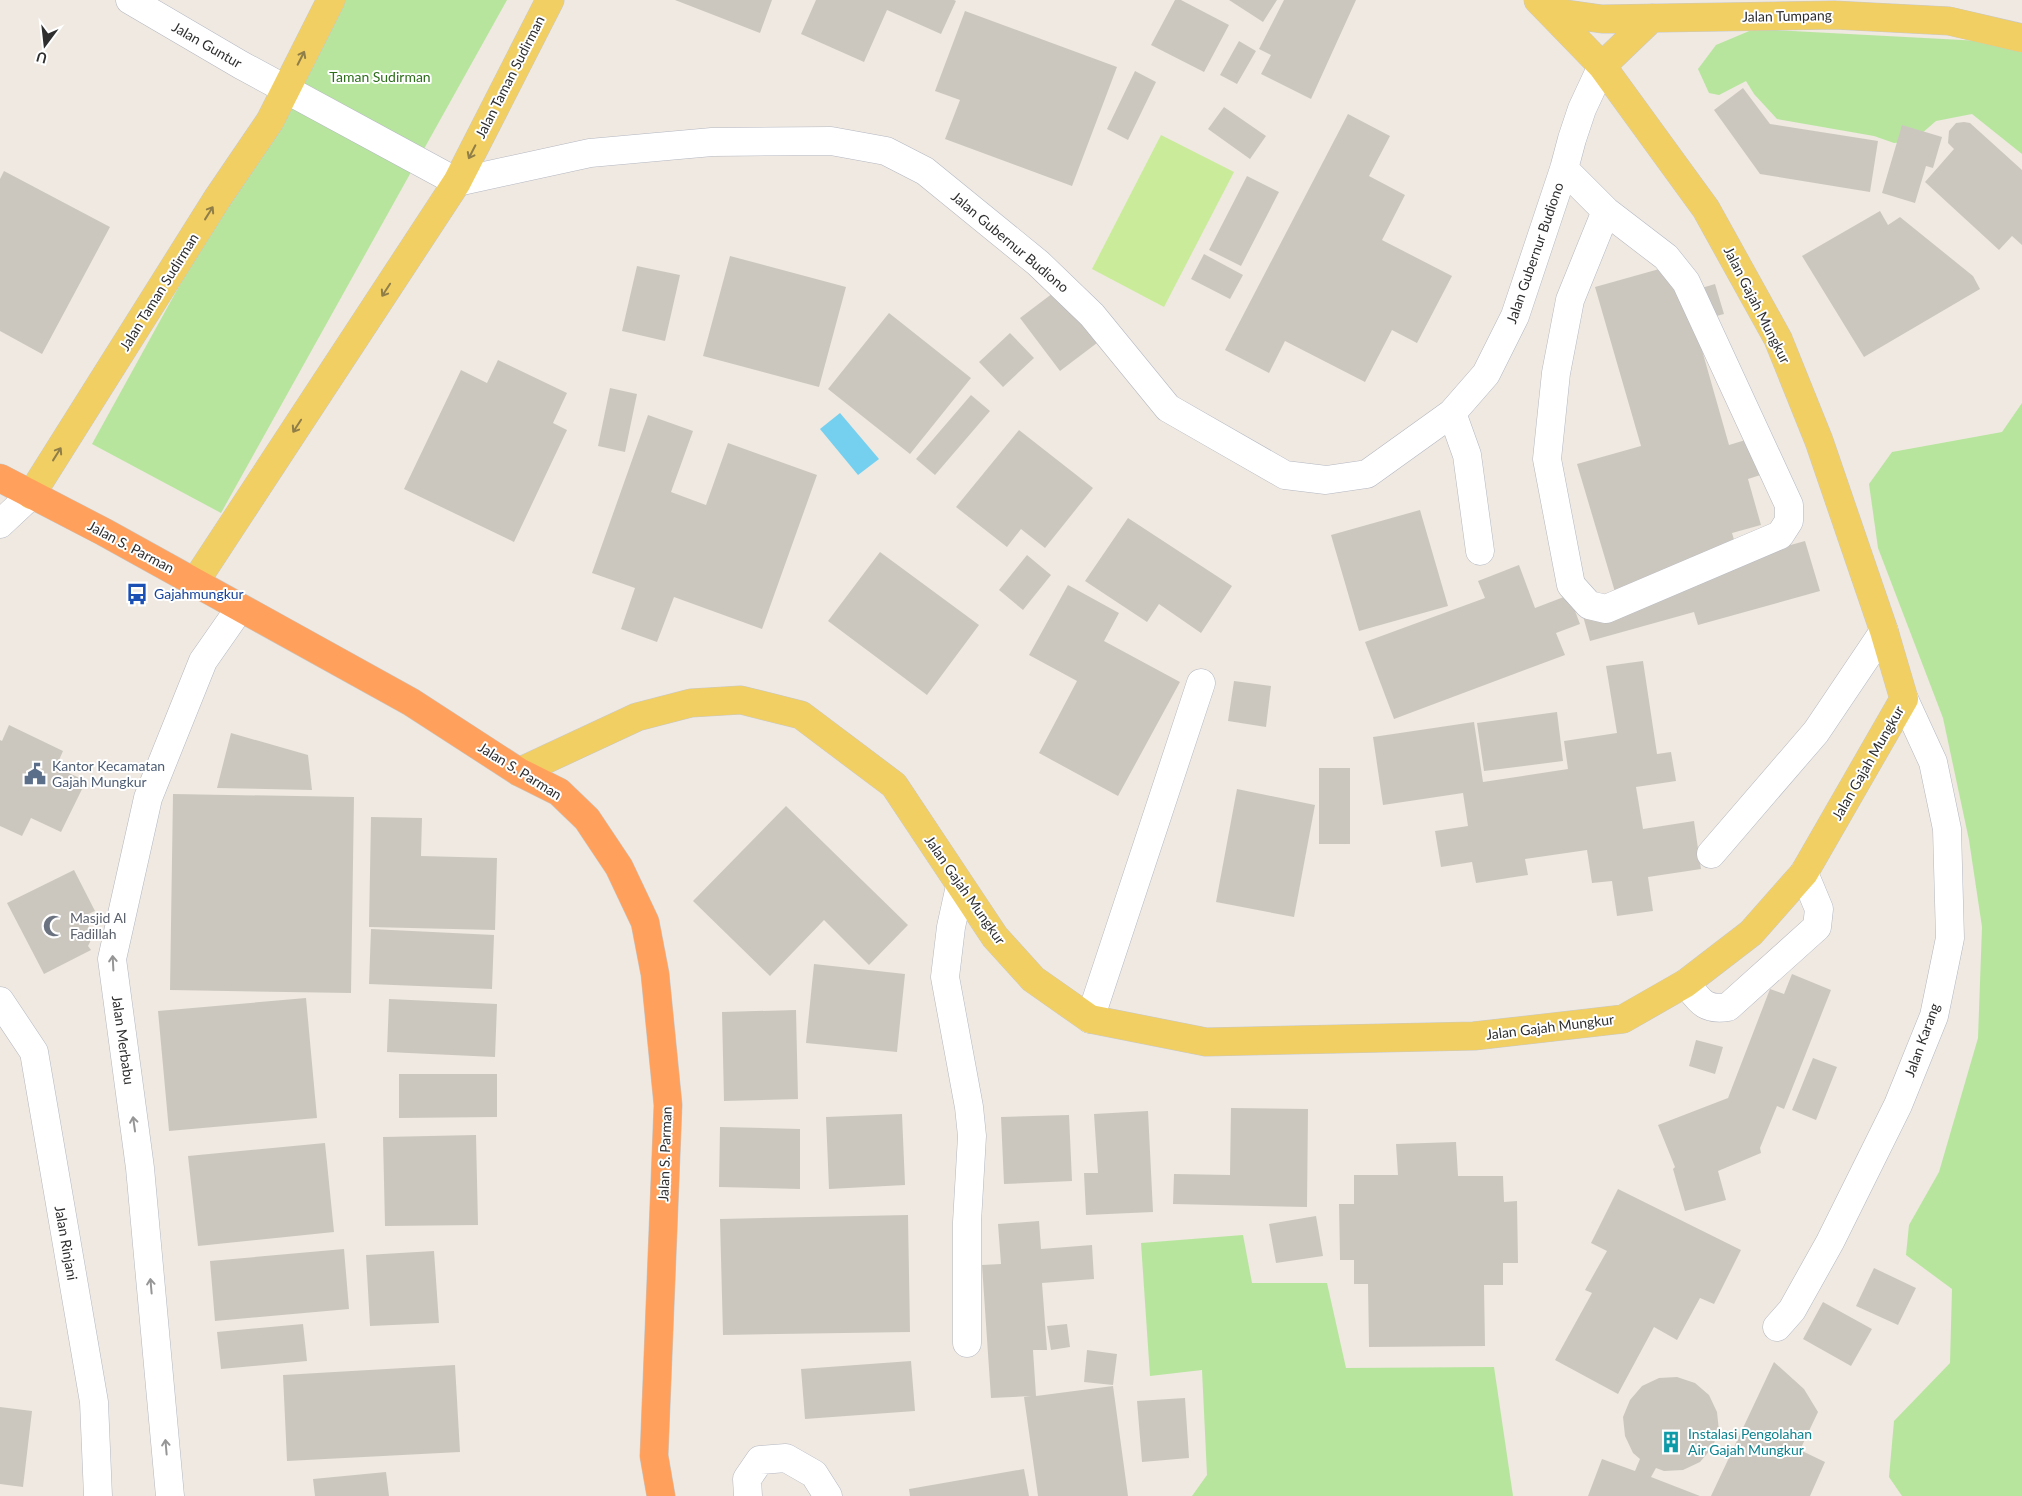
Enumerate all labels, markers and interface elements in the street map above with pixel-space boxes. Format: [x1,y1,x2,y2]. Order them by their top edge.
street label: Jalan Tumpang [1742,6,1832,25]
street label: Jalan Taman Sudirman [471,13,548,141]
street label: Jalan Guntur [169,18,245,71]
north arrow [20,20,70,70]
text: U [34,48,49,68]
one-way arrow [297,51,306,66]
park label: Taman Sudirman [329,68,431,85]
one-way arrow [467,145,477,160]
street label: Jalan Gubernur Budiono [1502,180,1567,326]
street label: Jalan Gubernur Budiono [948,188,1073,296]
one-way arrow [204,206,214,220]
street label: Jalan Taman Sudirman [116,230,202,354]
street label: Jalan Gajah Mungkur [1721,243,1794,366]
one-way arrow [381,283,391,297]
one-way arrow [292,419,302,433]
one-way arrow [52,447,62,461]
street label: Jalan S. Parman [85,517,177,576]
bus stop icon: Gajahmungkur [124,581,150,607]
place label: Gajahmungkur [154,585,244,602]
street label: Jalan Gajah Mungkur [1828,703,1907,823]
street label: Jalan S. Parman [475,738,565,803]
place label: Kantor Kecamatan Gajah Mungkur [52,757,165,790]
public building icon: Kantor Kecamatan Gajah Mungkur [22,761,48,787]
street label: Jalan Gajah Mungkur [921,832,1009,947]
place label: Masjid Al Fadillah [70,909,126,942]
mosque icon: Masjid Al Fadillah [41,913,67,939]
one-way arrow [109,955,118,971]
street label: Jalan Merbabu [109,994,138,1086]
street label: Jalan Karang [1900,1001,1943,1079]
street label: Jalan Gajah Mungkur [1485,1010,1615,1043]
street label: Jalan S. Parman [654,1106,675,1202]
one-way arrow [129,1116,139,1132]
street label: Jalan Rinjani [52,1204,81,1282]
one-way arrow [146,1278,156,1294]
place label: Instalasi Pengolahan Air Gajah Mungkur [1688,1425,1812,1458]
building icon: Instalasi Pengolahan Air Gajah Mungkur [1658,1429,1684,1455]
one-way arrow [161,1440,171,1456]

